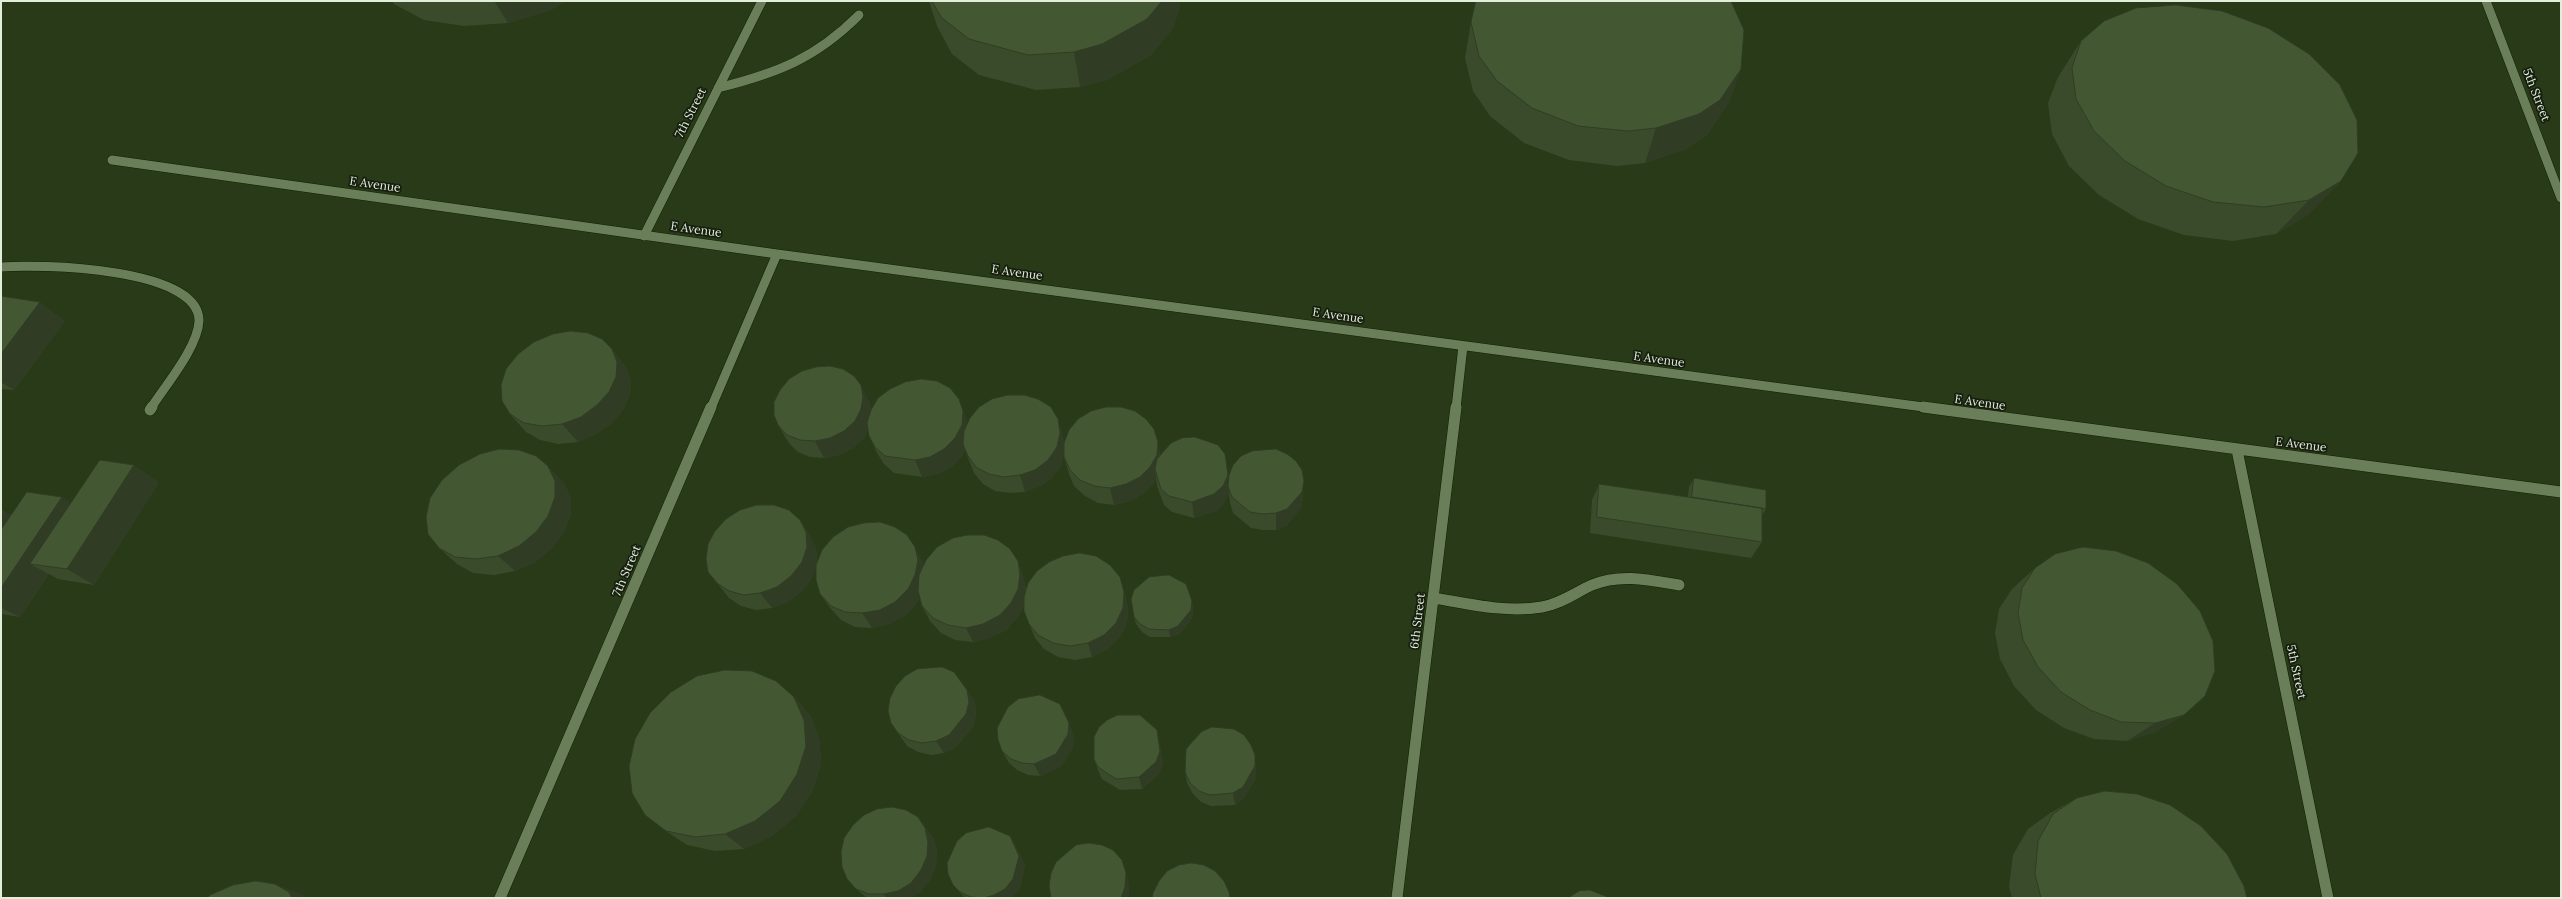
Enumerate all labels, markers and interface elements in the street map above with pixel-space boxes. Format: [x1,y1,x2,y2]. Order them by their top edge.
street label: 5th Street [2519,66,2553,124]
street label: 7th Street [672,85,710,141]
street label: E Avenue [349,174,401,196]
street label: E Avenue [670,219,722,241]
street label: E Avenue [991,262,1043,284]
street label: E Avenue [1312,305,1364,327]
street label: E Avenue [1633,349,1685,371]
street label: E Avenue [1954,392,2006,414]
street label: E Avenue [2275,435,2327,455]
street label: 7th Street [610,543,644,599]
street label: 6th Street [1407,592,1429,650]
street label: 5th Street [2283,643,2309,701]

